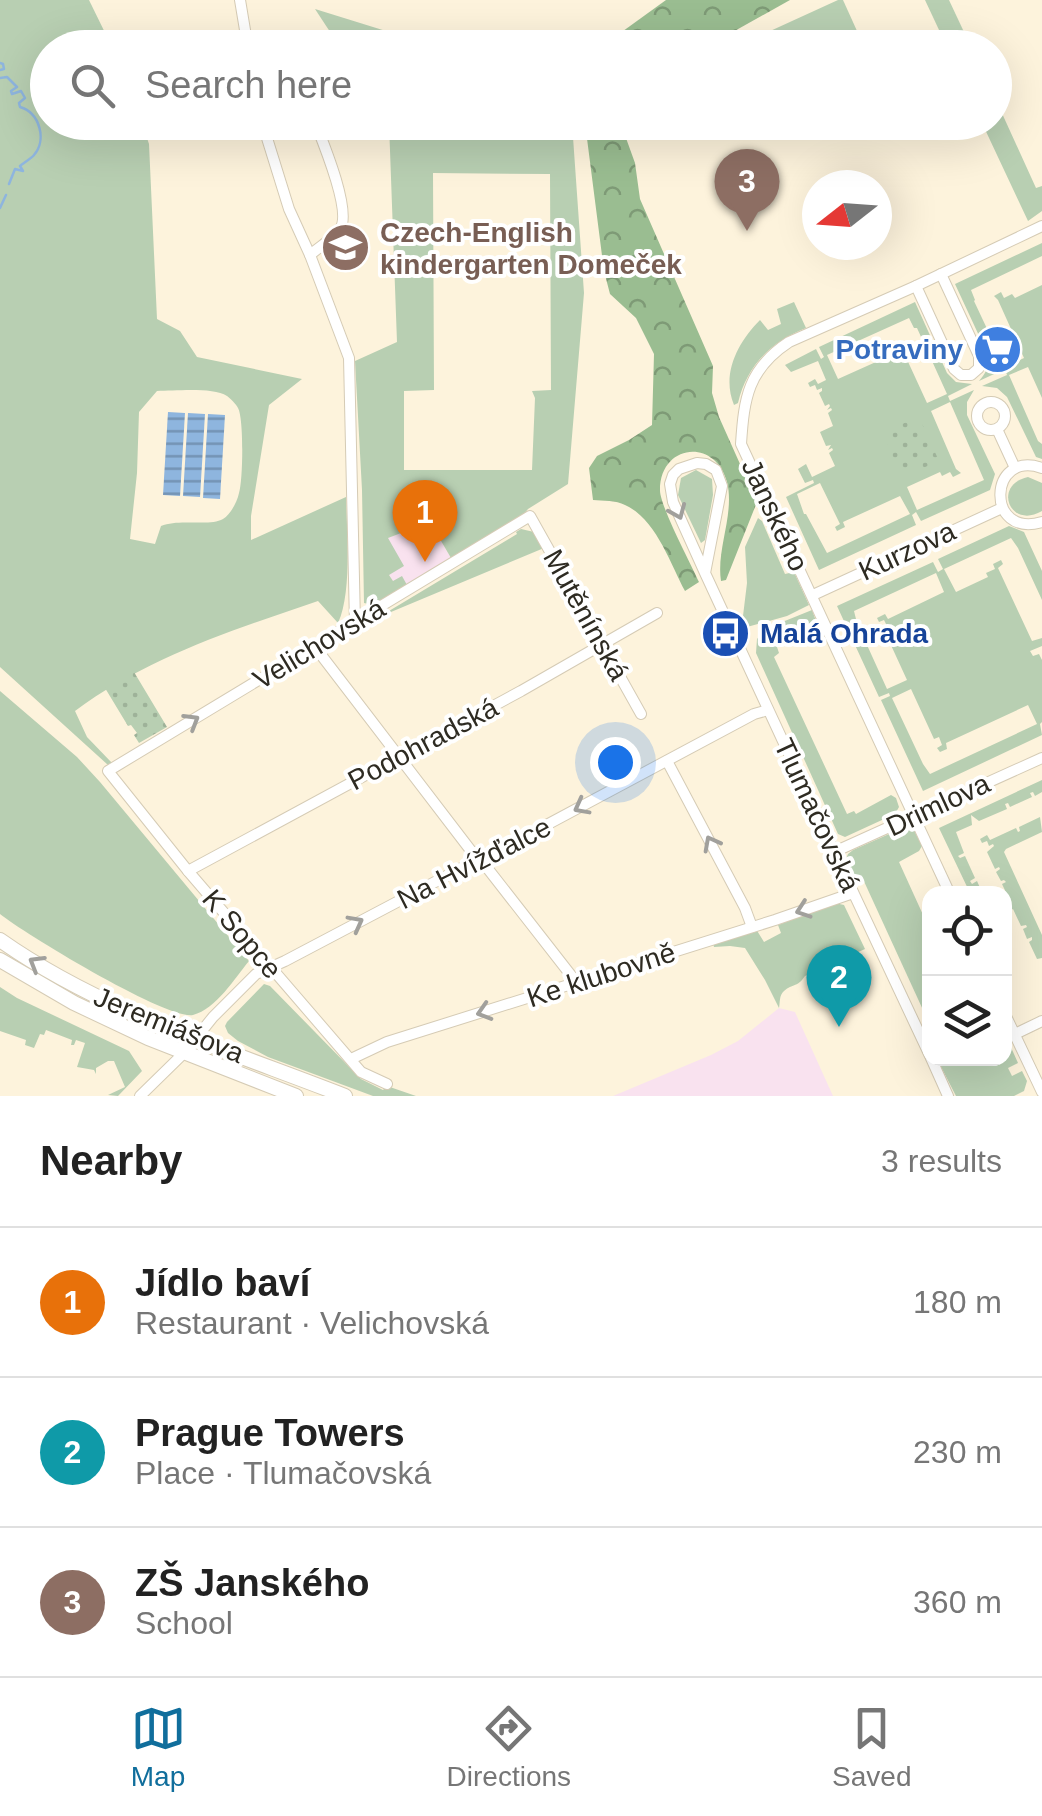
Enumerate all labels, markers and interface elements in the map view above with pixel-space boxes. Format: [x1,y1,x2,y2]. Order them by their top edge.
search box [30,30,1012,140]
icon: search [65,58,120,113]
text: Search here [145,64,352,106]
pin: 3 [714,148,780,231]
north arrow [802,170,892,260]
place label: Czech-English kindergarten Domeček [380,217,682,280]
school or university icon: Czech-English kindergarten Domeček [319,222,371,274]
supermarket icon: Potraviny [972,323,1024,375]
place label: Potraviny [835,334,963,365]
street label: Janského [736,454,814,576]
pin: 1 [392,480,458,562]
one-way arrow [666,502,686,520]
street label: Kurzova [854,515,960,587]
street label: Mutěnínská [537,544,635,686]
street label: Velichovská [248,592,391,695]
bus stop icon: Malá Ohrada [699,607,751,659]
place label: Malá Ohrada [760,618,928,649]
street label: Podohradská [343,691,503,796]
one-way arrow [181,714,199,733]
street label: Tlumačovská [768,734,866,897]
your location [590,737,641,788]
street label: Drimlova [881,767,995,842]
one-way arrow [574,795,592,814]
street label: Na Hvížďalce [392,811,556,915]
one-way arrow [703,836,723,854]
street label: K Sopce [196,883,288,985]
map controls [922,886,1012,1066]
button: locate [922,886,1012,976]
one-way arrow [795,899,812,919]
one-way arrow [346,916,364,935]
street label: Ke klubovně [523,936,679,1014]
pin: 2 [806,944,872,1027]
one-way arrow [29,956,47,975]
button: layers [922,976,1012,1066]
street label: Jeremiášova [90,981,249,1069]
one-way arrow [476,1000,493,1021]
text: Nearby [40,1137,182,1184]
text: 3 results [881,1143,1002,1179]
text: Jídlo baví [135,1262,310,1304]
text: 1 [64,1284,81,1320]
text: 180 m [913,1284,1002,1320]
text: Restaurant · Velichovská [135,1305,489,1341]
text: Prague Towers [135,1412,405,1454]
text: 2 [64,1434,81,1470]
text: 230 m [913,1434,1002,1470]
text: Place · Tlumačovská [135,1455,431,1491]
text: ZŠ Janského [135,1562,369,1604]
text: 3 [64,1584,81,1620]
text: 360 m [913,1584,1002,1620]
text: School [135,1605,233,1641]
tab: Map [131,1701,186,1793]
tab: Directions [447,1701,571,1793]
tab: Saved [832,1701,911,1793]

